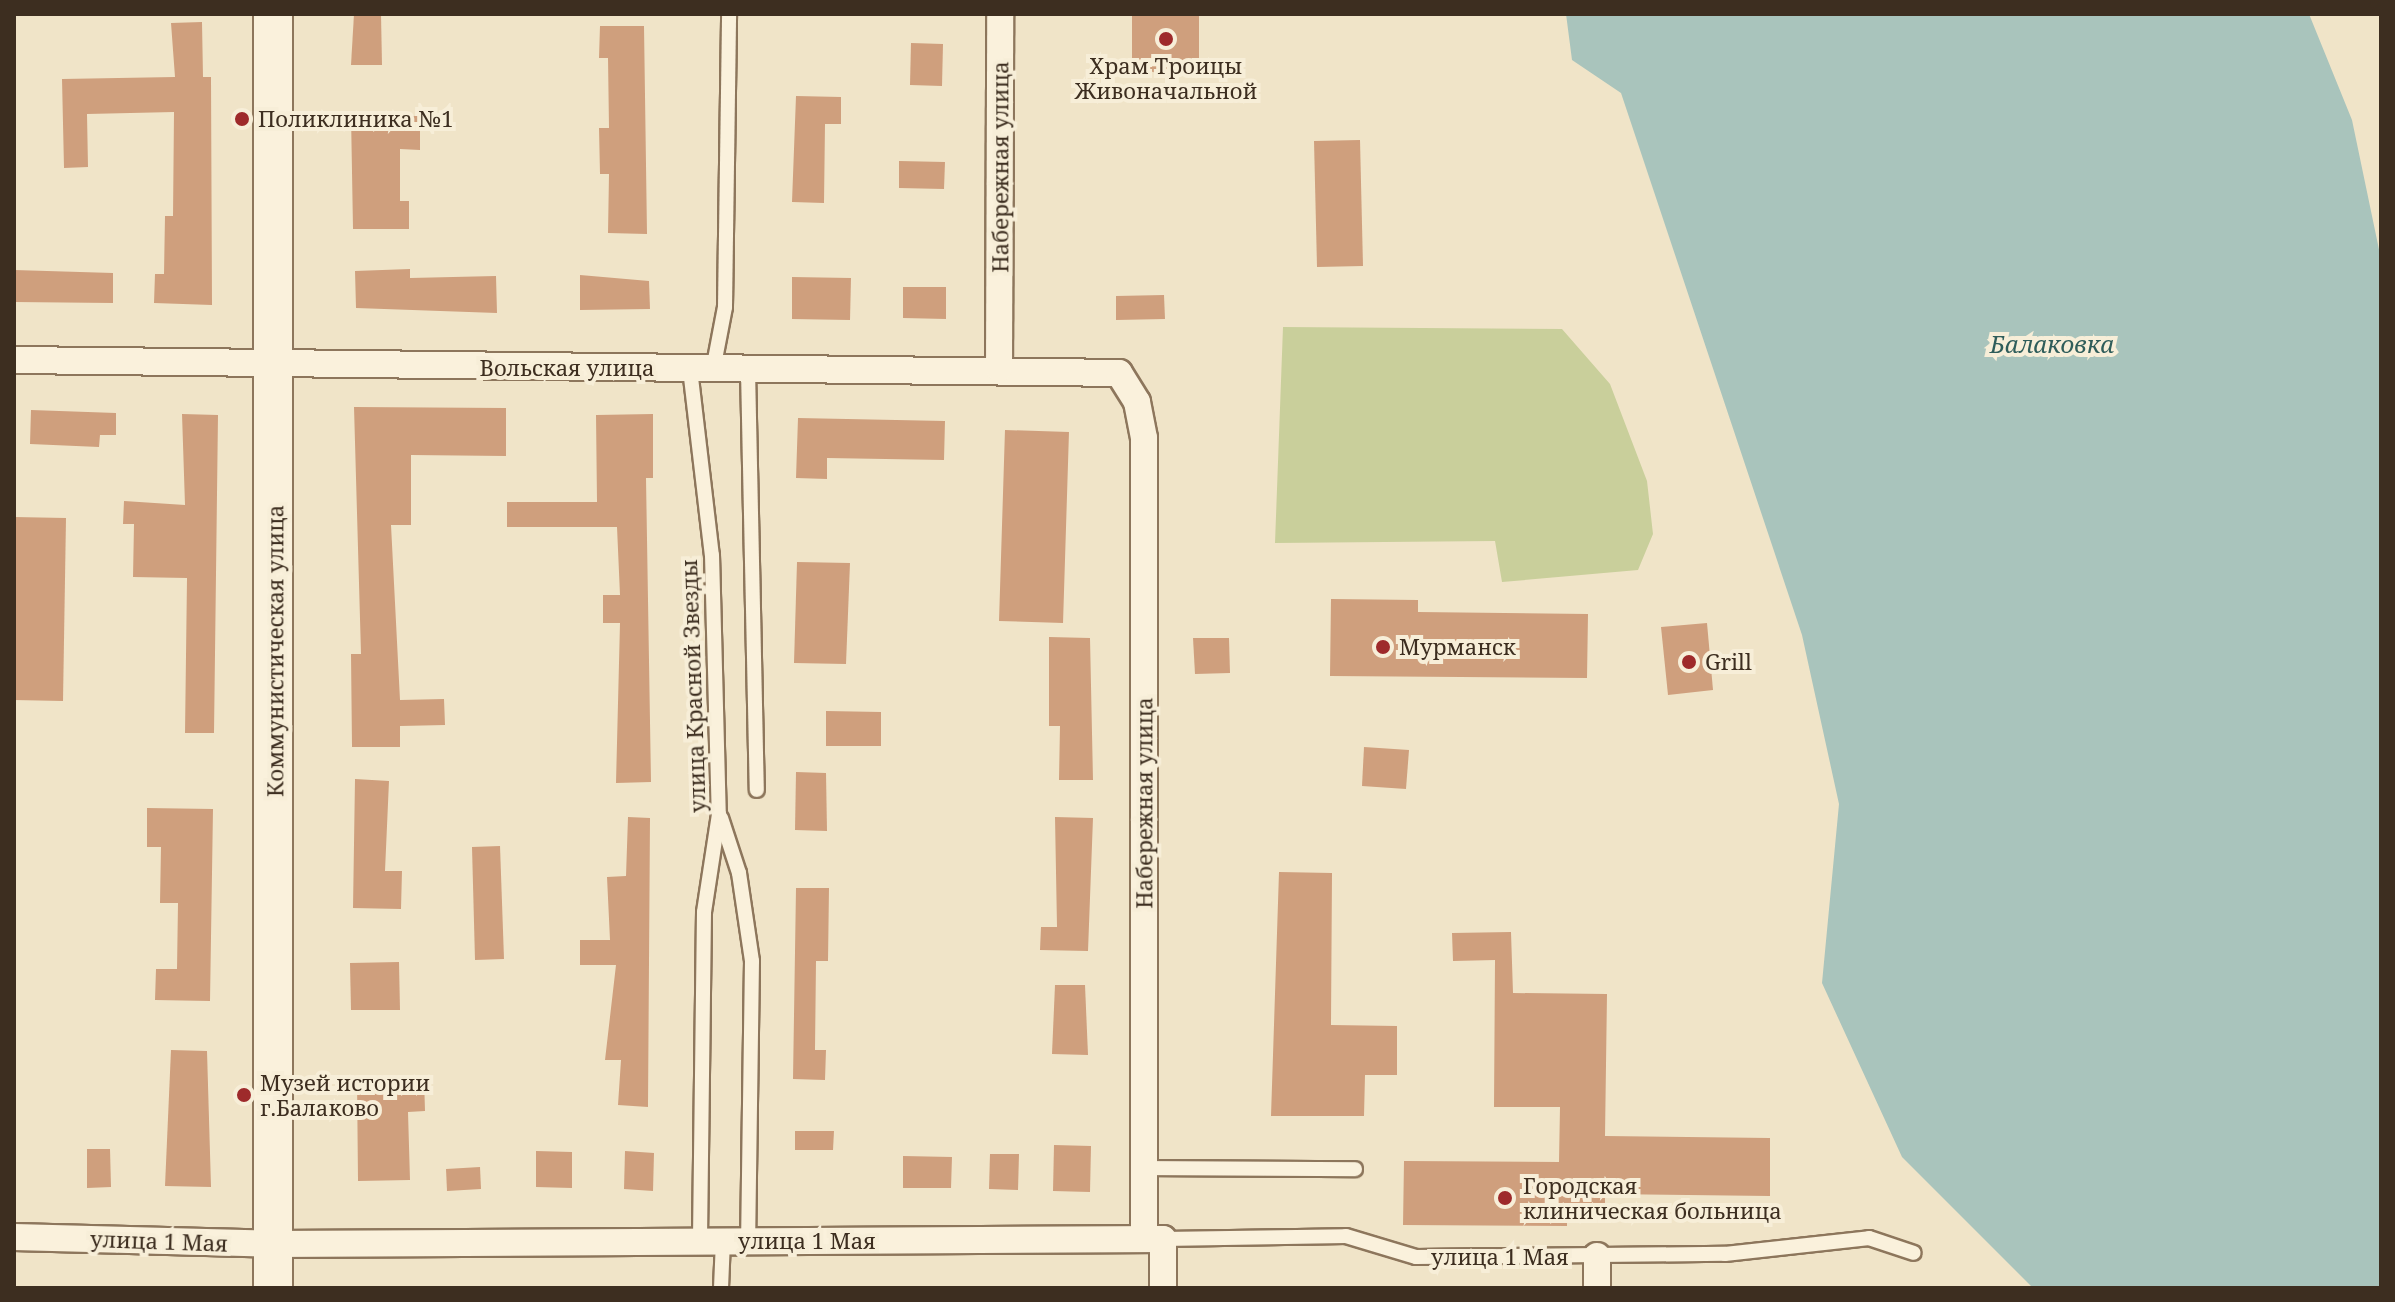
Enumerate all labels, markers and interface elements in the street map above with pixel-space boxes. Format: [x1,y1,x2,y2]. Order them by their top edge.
marker: Храм Троицы Живоначальной [1157,30,1175,48]
place label: Храм Троицы Живоначальной [1075,52,1257,104]
street label: Набережная улица [987,61,1013,273]
place label: Поликлиника №1 [258,106,453,132]
marker: Поликлиника №1 [233,110,251,128]
water label: Балаковка [1990,330,2114,358]
street label: Вольская улица [479,355,655,381]
street label: Коммунистическая улица [262,505,288,797]
street label: улица Красной Звезды [675,559,711,813]
place label: Мурманск [1399,634,1516,660]
marker: Мурманск [1374,638,1392,656]
place label: Grill [1705,649,1752,675]
marker: Grill [1680,653,1698,671]
street label: Набережная улица [1131,697,1157,909]
place label: Музей истории г.Балаково [260,1069,430,1120]
marker: Музей истории г.Балаково [235,1086,253,1104]
place label: Городская клиническая больница [1523,1172,1782,1224]
marker: Городская клиническая больница [1494,1187,1516,1209]
street label: улица 1 Мая [90,1225,228,1257]
street label: улица 1 Мая [738,1228,876,1254]
street label: улица 1 Мая [1431,1244,1569,1270]

